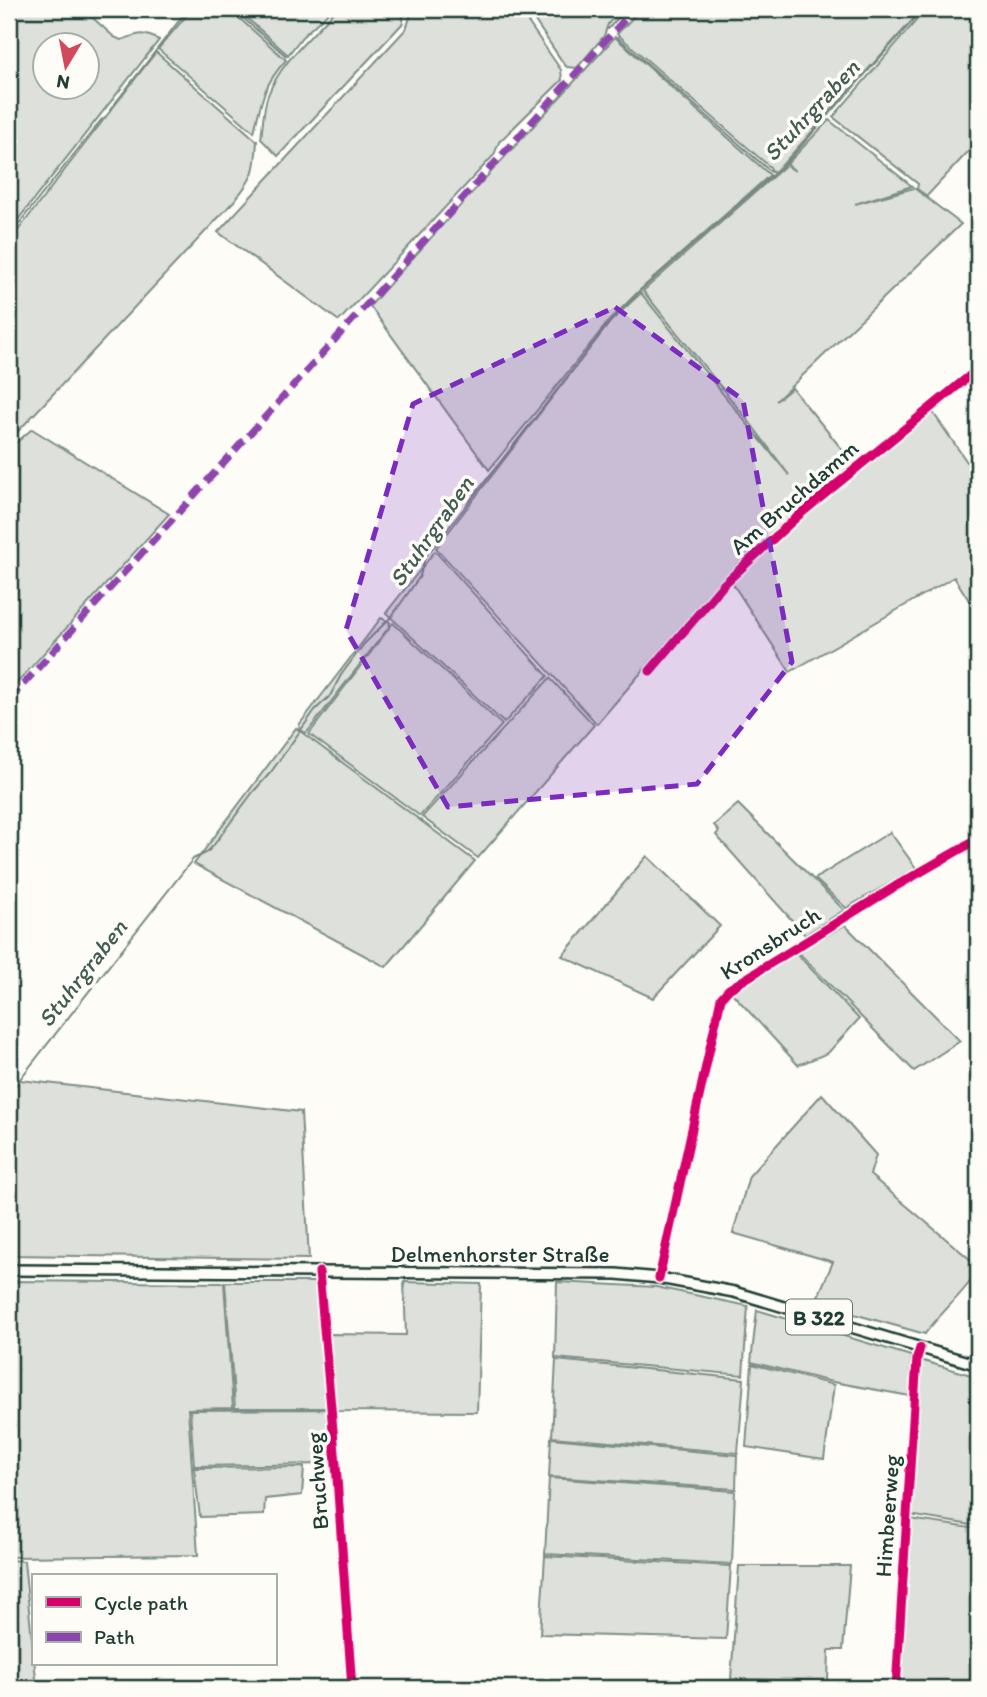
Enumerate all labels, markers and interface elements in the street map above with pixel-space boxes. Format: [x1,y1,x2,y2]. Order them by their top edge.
north arrow [32,32,102,102]
water label: Stuhrgraben [757,53,866,167]
text: N [55,70,71,95]
street label: Am Bruchdamm [724,434,864,560]
water label: Stuhrgraben [382,470,480,592]
street label: Kronsbruch [714,900,826,986]
water label: Stuhrgraben [31,913,133,1033]
street label: Delmenhorster Straße [391,1240,609,1268]
road number: B 322 [786,1300,852,1334]
street label: Bruchweg [300,1431,334,1531]
street label: Himbeerweg [869,1454,905,1578]
legend [32,1574,276,1666]
text: Cycle path [94,1590,188,1615]
text: Path [94,1624,135,1649]

